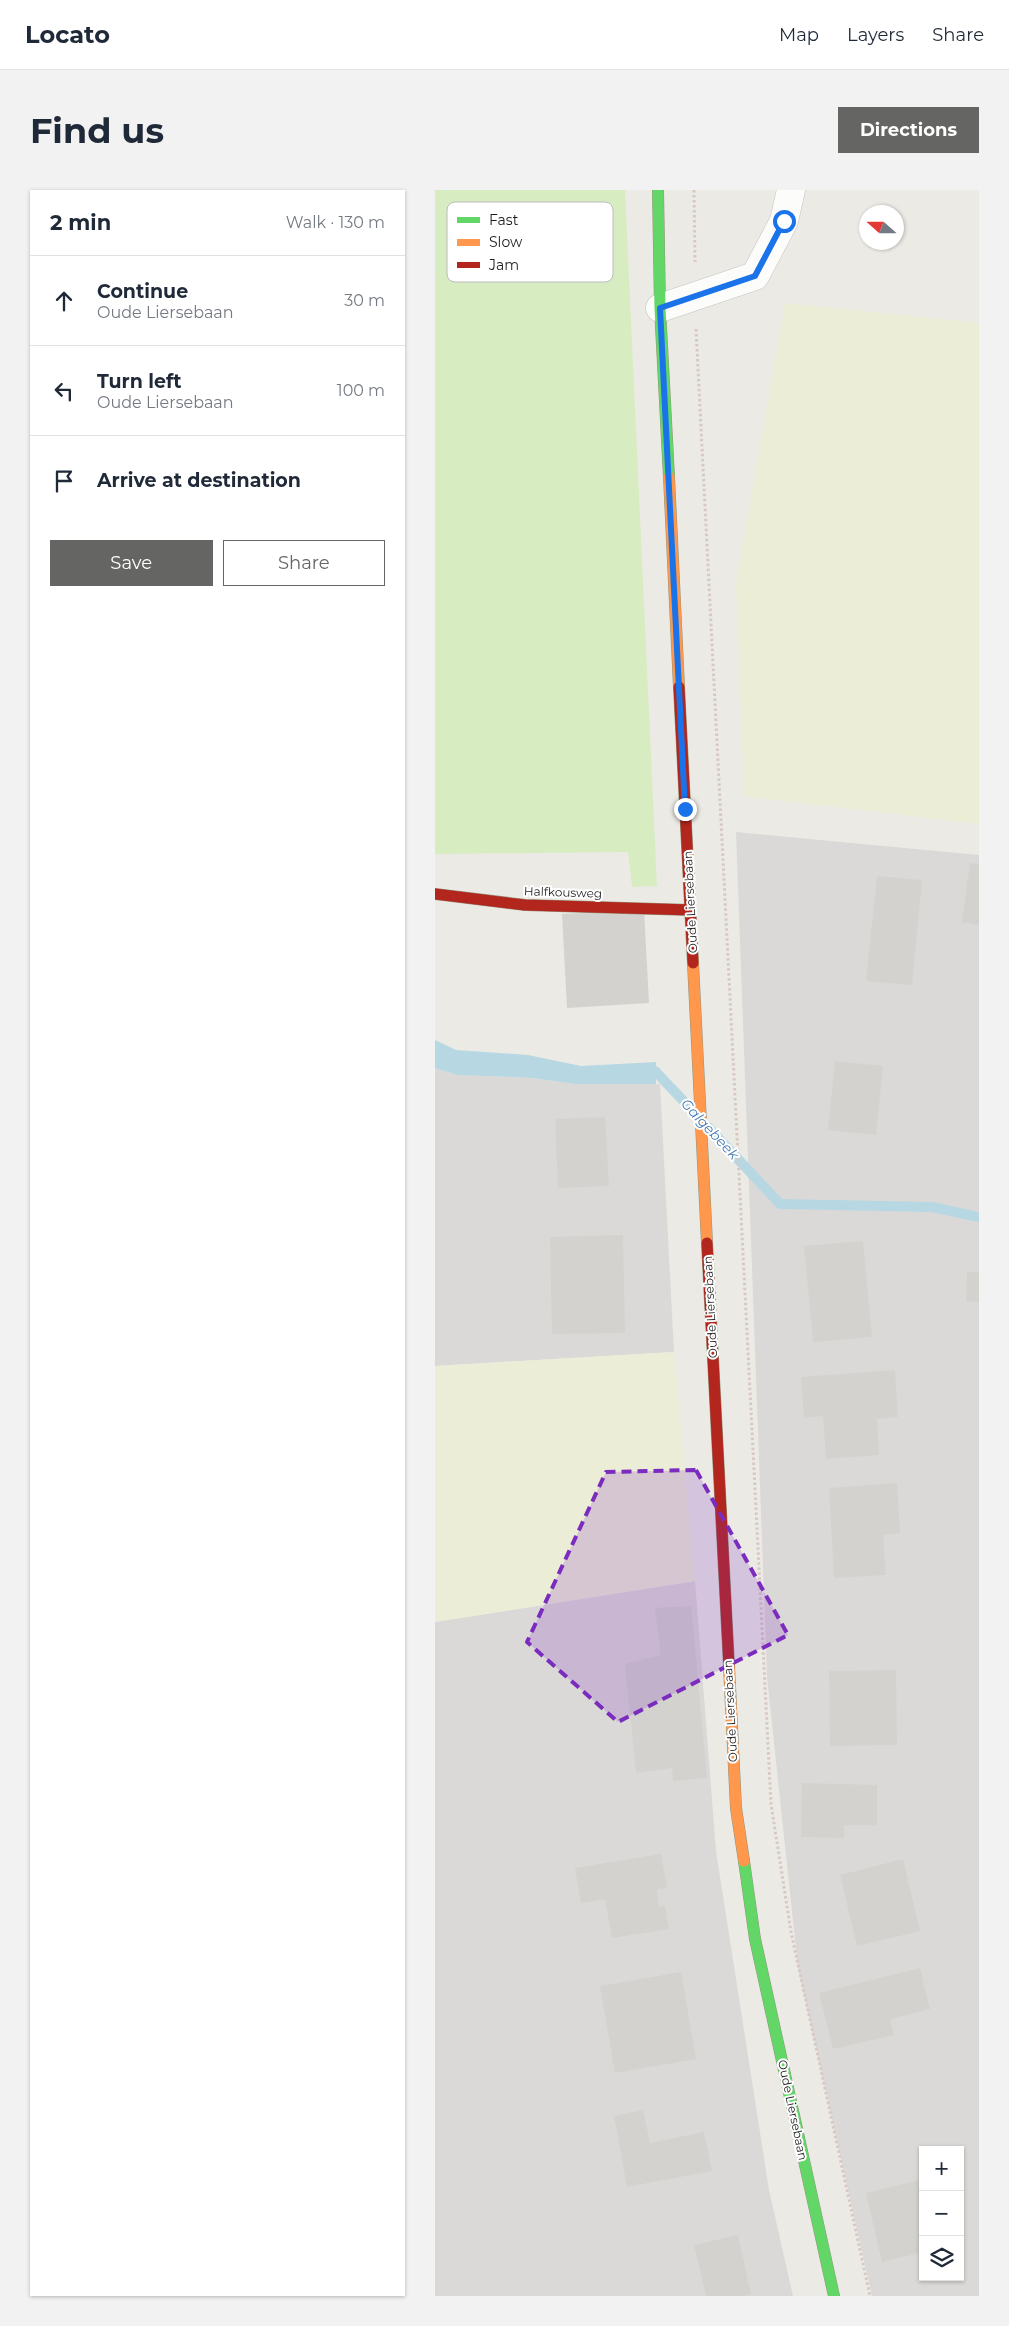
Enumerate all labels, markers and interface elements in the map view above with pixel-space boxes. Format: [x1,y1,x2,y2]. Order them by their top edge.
text: Locato [25,20,110,49]
text: Map [779,24,819,46]
text: Layers [847,24,904,46]
text: Share [932,24,984,46]
button: Directions [838,107,979,153]
text: Find us [30,109,164,152]
legend [447,202,613,282]
north arrow [859,205,904,250]
text: 2 min [50,210,111,235]
route start [773,210,796,233]
text: Fast [489,211,519,229]
text: Walk · 130 m [286,213,385,232]
text: Slow [489,233,523,251]
text: Jam [488,256,519,274]
text: Continue [97,280,188,303]
icon: ahead [50,287,78,315]
text: 30 m [344,291,385,310]
text: Oude Liersebaan [97,303,234,322]
text: Turn left [97,370,182,393]
icon: left [50,377,78,405]
text: 100 m [337,381,385,400]
text: Oude Liersebaan [97,393,234,412]
icon: arrive [50,467,78,495]
text: Arrive at destination [97,469,301,492]
button: Save [50,540,213,586]
button: Share [223,540,385,586]
route end [674,798,697,821]
street label: Oude Liersebaan [680,850,700,954]
street label: Halfkousweg [524,883,602,901]
water label: Galgebeek [677,1095,743,1164]
street label: Oude Liersebaan [700,1255,720,1359]
street label: Oude Liersebaan [720,1659,740,1763]
street label: Oude Liersebaan [775,2058,811,2162]
map controls [919,2146,964,2281]
button: + [919,2146,964,2191]
button: − [919,2191,964,2236]
button: layers [919,2236,964,2281]

